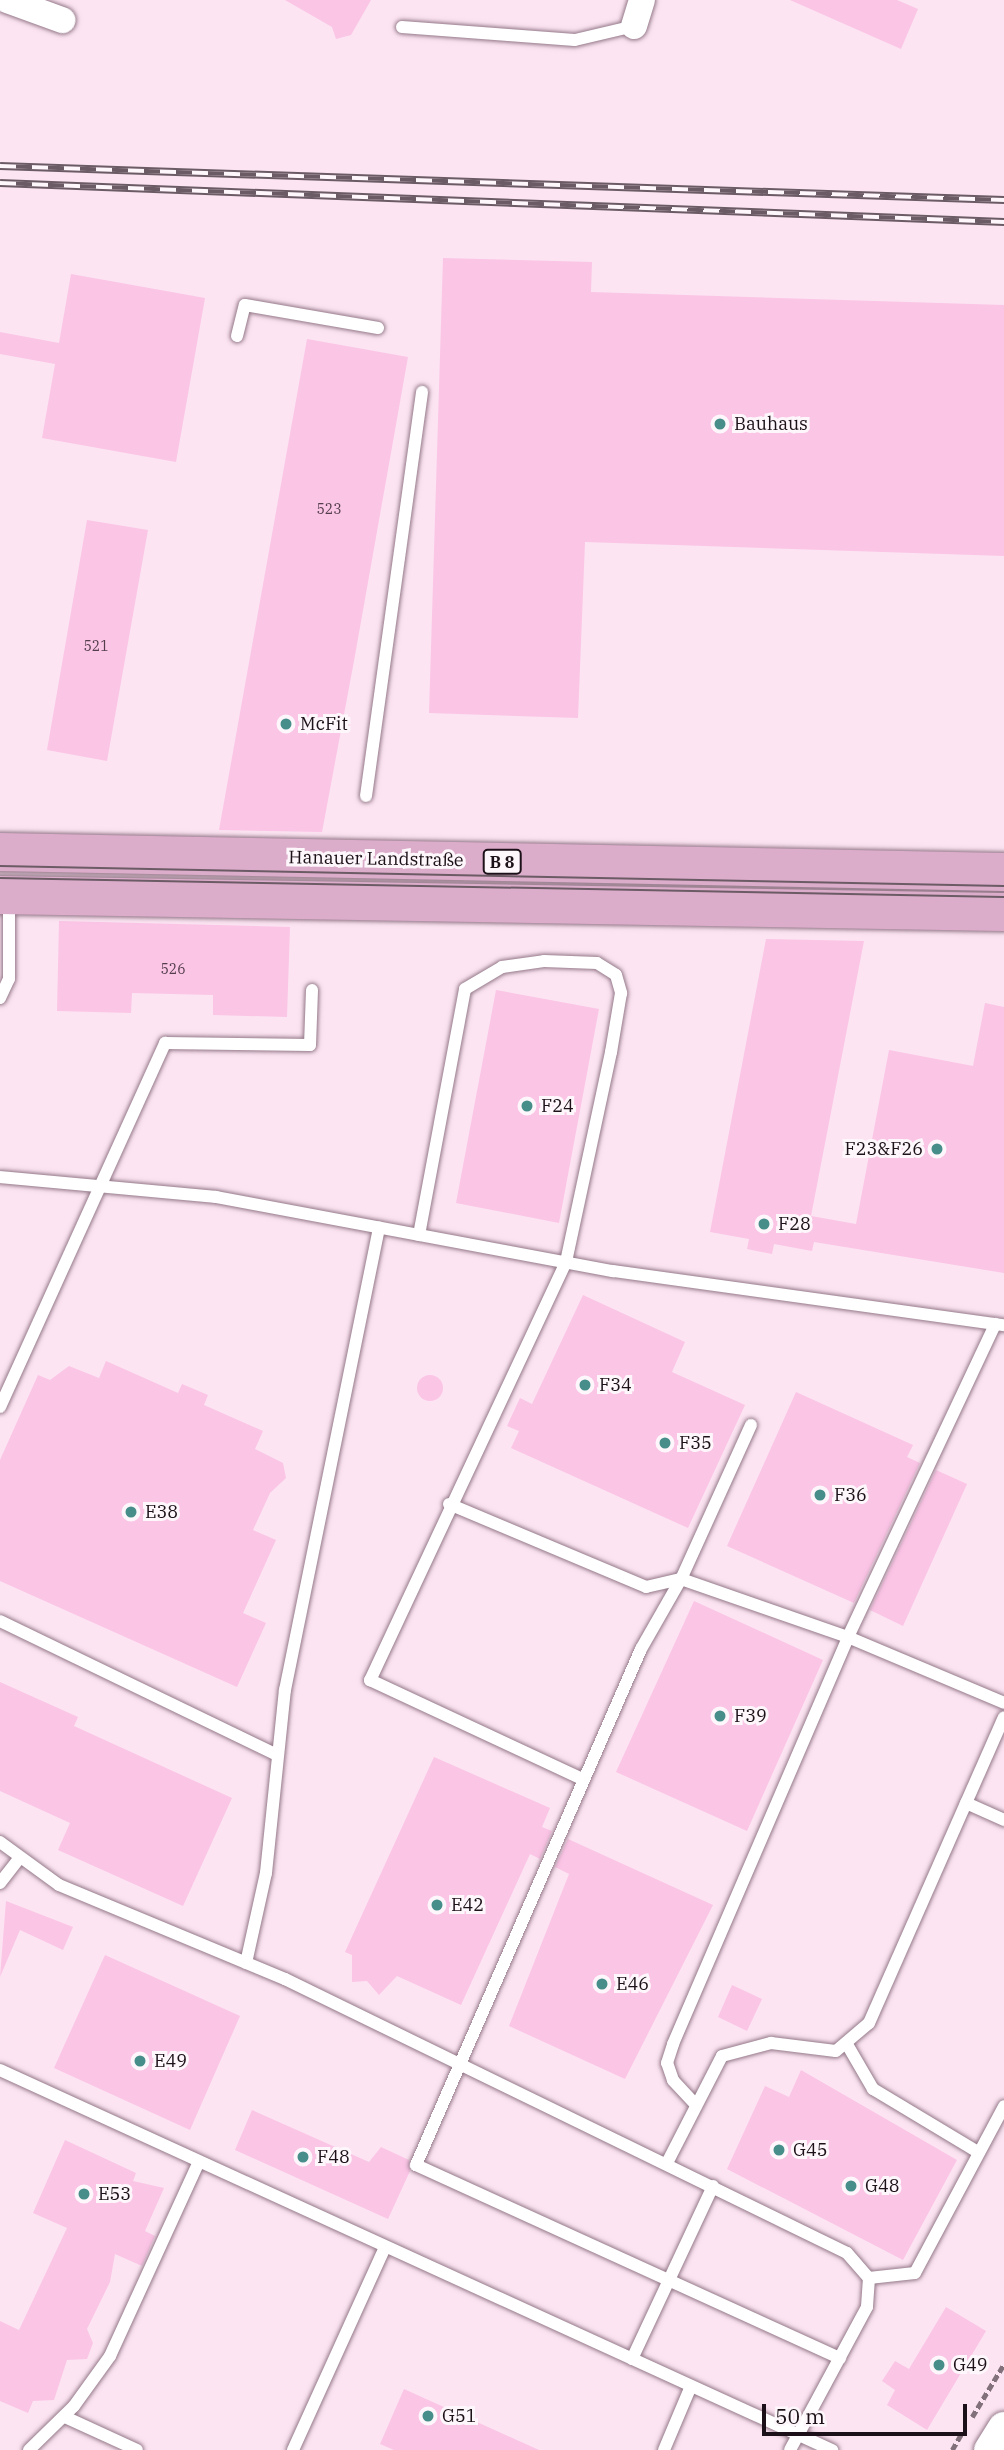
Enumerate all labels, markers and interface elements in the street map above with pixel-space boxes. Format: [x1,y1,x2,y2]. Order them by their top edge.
place label: Bauhaus [734,413,808,435]
marker: Bauhaus [712,416,728,432]
house number: 523 [316,501,342,517]
house number: 521 [83,638,109,654]
place label: McFit [300,713,348,735]
marker: McFit [278,716,294,732]
street label: Hanauer Landstraße [288,847,464,871]
road number: B 8 [481,849,523,874]
house number: 526 [160,961,186,977]
place label: F24 [541,1095,574,1117]
marker: F24 [519,1098,535,1114]
place label: F23&F26 [844,1138,923,1160]
marker: F23&F26 [929,1141,945,1157]
place label: F28 [778,1213,811,1235]
marker: F28 [756,1216,772,1232]
place label: F34 [599,1374,632,1396]
marker: F34 [577,1377,593,1393]
place label: F35 [679,1432,712,1454]
marker: F35 [657,1435,673,1451]
place label: F36 [834,1484,867,1506]
marker: F36 [812,1487,828,1503]
place label: E38 [145,1501,178,1523]
marker: E38 [123,1504,139,1520]
place label: F39 [734,1705,767,1727]
marker: F39 [712,1708,728,1724]
place label: E42 [451,1894,484,1916]
marker: E42 [429,1897,445,1913]
place label: E46 [616,1973,649,1995]
marker: E46 [594,1976,610,1992]
place label: E49 [154,2050,187,2072]
marker: E49 [132,2053,148,2069]
place label: G45 [793,2139,828,2161]
marker: G45 [771,2142,787,2158]
place label: F48 [317,2146,350,2168]
marker: F48 [295,2149,311,2165]
place label: G48 [865,2175,900,2197]
marker: G48 [843,2178,859,2194]
place label: E53 [98,2183,131,2205]
marker: E53 [76,2186,92,2202]
place label: G49 [953,2354,988,2376]
marker: G49 [931,2357,947,2373]
scale bar [766,2390,971,2434]
text: 50 m [775,2402,825,2430]
place label: G51 [442,2405,477,2427]
marker: G51 [420,2408,436,2424]

